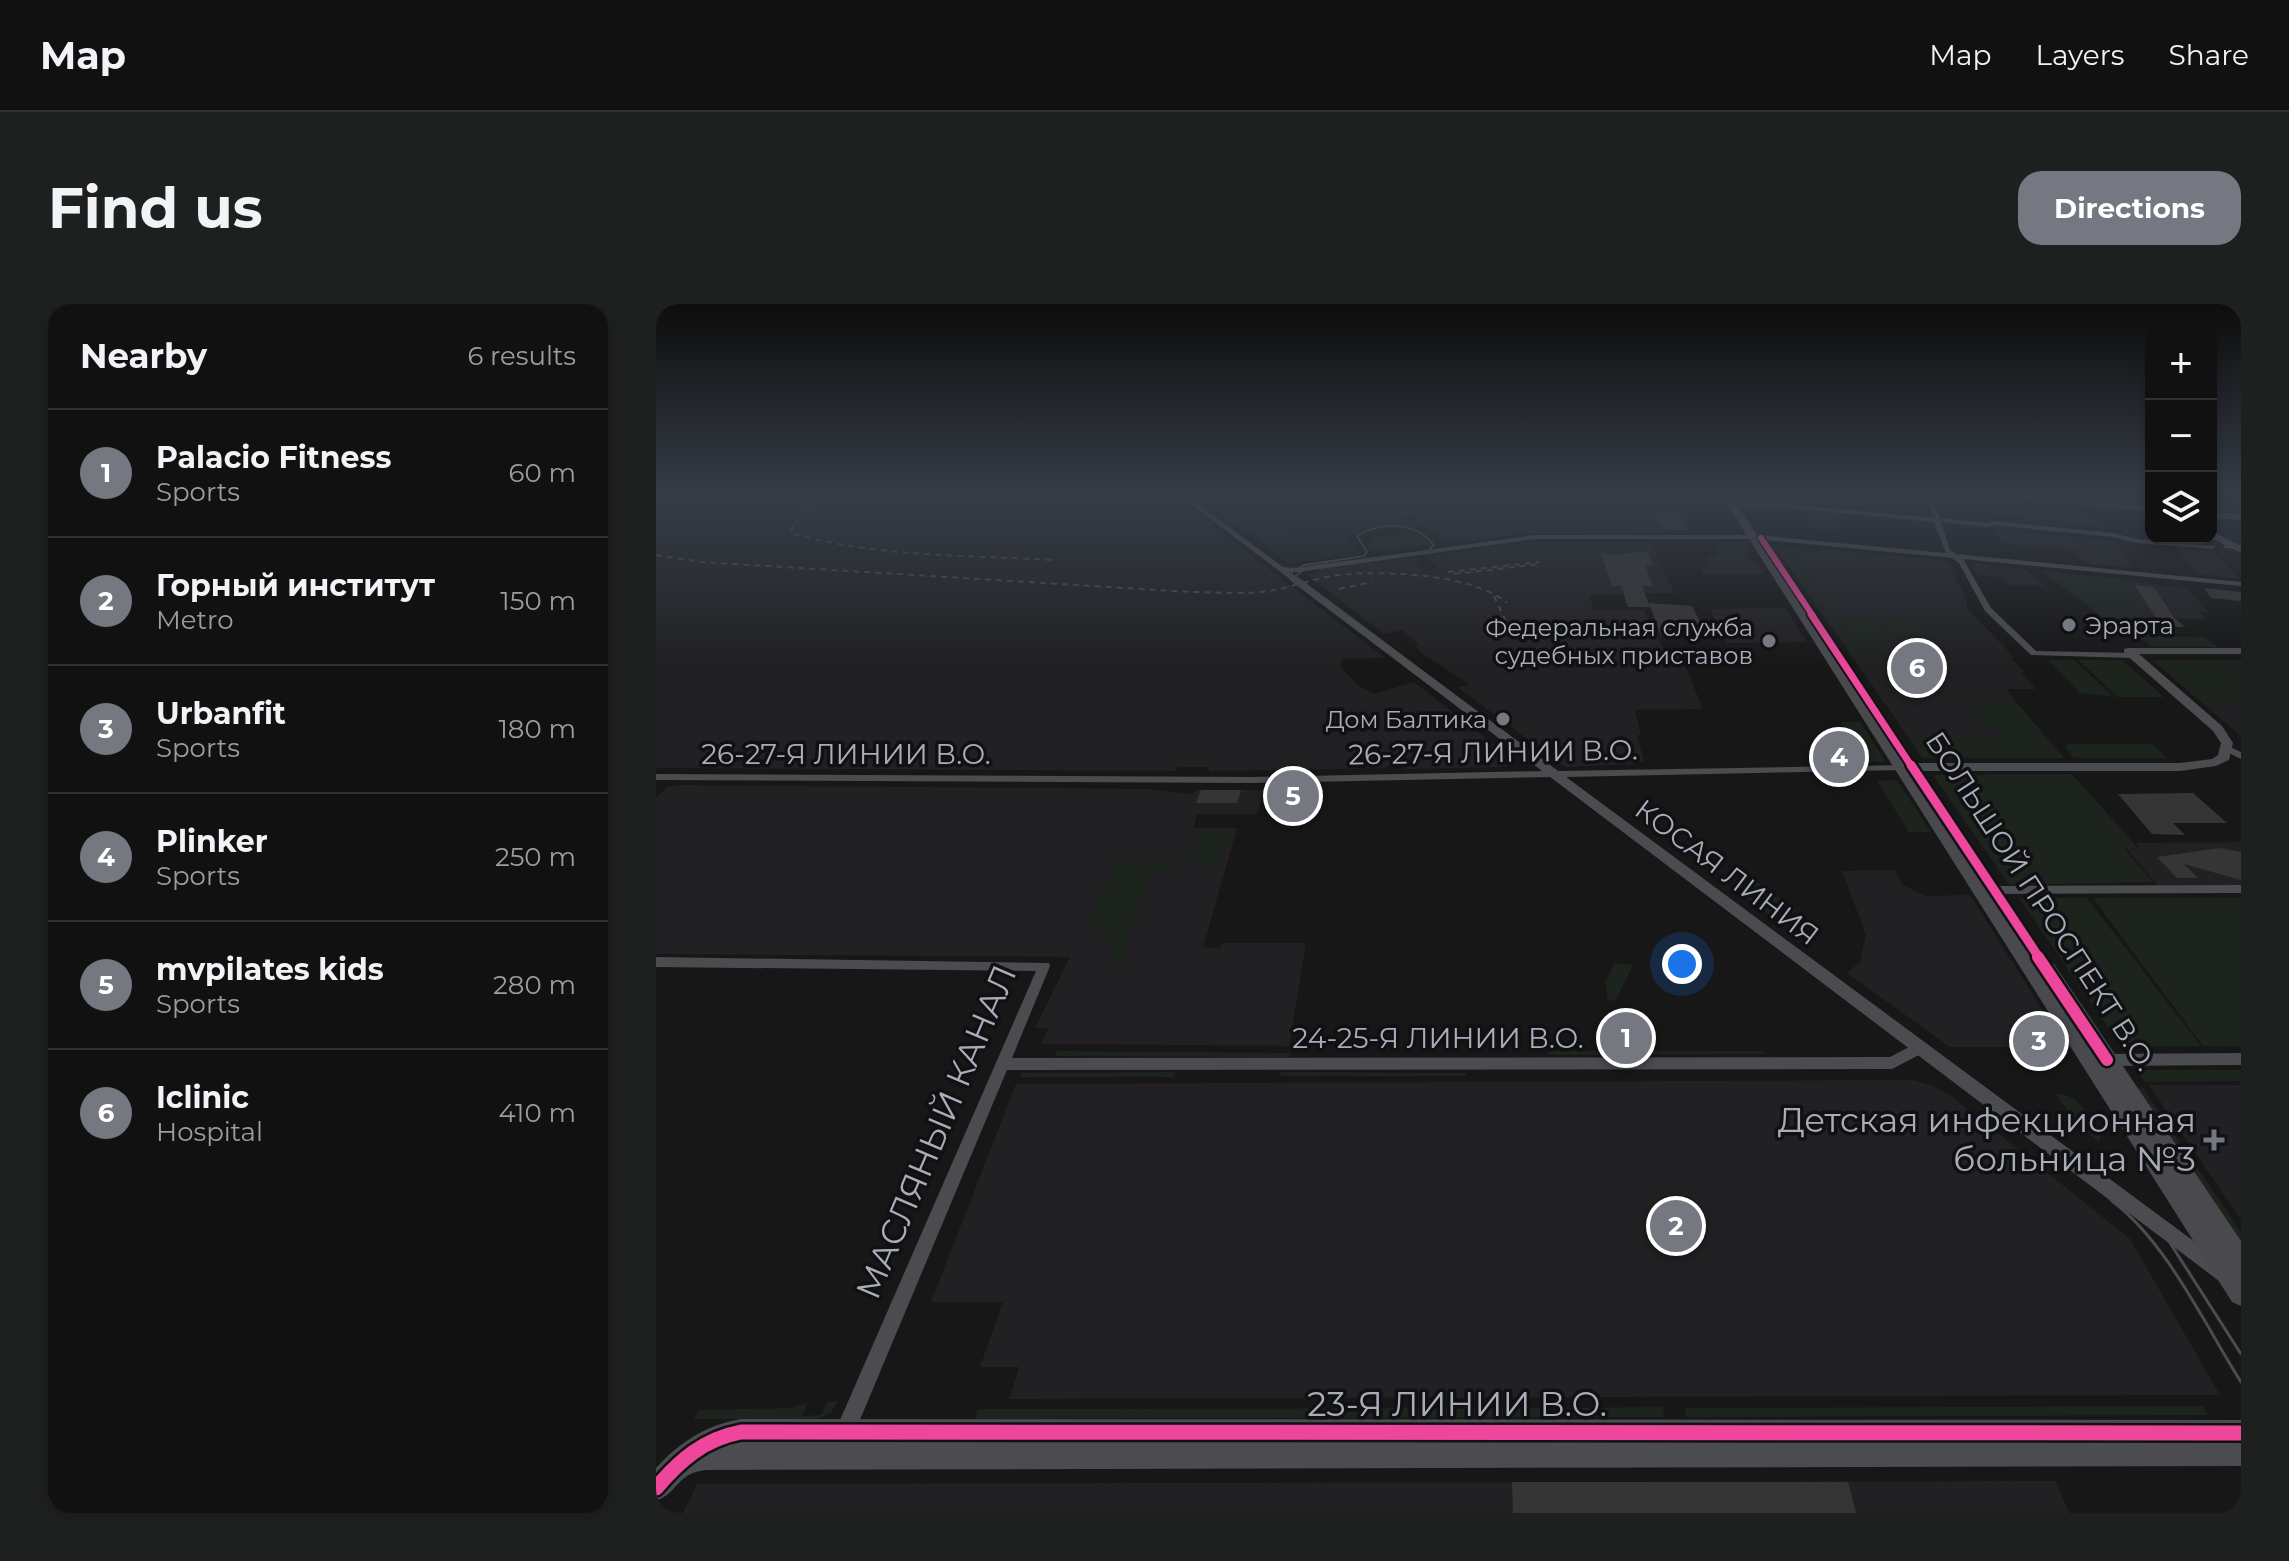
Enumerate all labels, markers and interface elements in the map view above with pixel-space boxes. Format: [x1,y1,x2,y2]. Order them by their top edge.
text: Map [40,32,126,79]
text: Map [1929,38,1992,72]
text: Layers [2036,38,2125,72]
text: Share [2169,38,2249,72]
button: Directions [2018,171,2241,245]
text: Find us [48,174,262,242]
map controls [2145,328,2217,544]
button: + [2145,328,2217,400]
text: Nearby [80,335,207,377]
text: 6 results [467,340,576,372]
button: − [2145,400,2217,472]
text: Palacio Fitness [156,439,391,476]
text: 1 [101,457,111,489]
text: 60 m [509,457,576,489]
button: layers [2145,472,2217,544]
text: Sports [156,476,240,508]
text: Горный институт [156,567,435,604]
text: 2 [98,585,114,617]
text: 150 m [500,585,576,617]
text: Metro [156,604,234,636]
place label: Эрарта [2085,611,2174,640]
place label: Федеральная служба судебных приставов [1485,613,1753,670]
marker: Эрарта [2060,616,2078,634]
marker: Федеральная служба судебных приставов [1760,632,1778,650]
pin: 6 [1891,638,1943,698]
text: Urbanfit [156,695,286,732]
place label: Дом Балтика [1326,705,1487,734]
marker: Дом Балтика [1494,710,1512,728]
text: 3 [98,713,114,745]
text: 180 m [498,713,576,745]
street label: БОЛЬШОЙ ПРОСПЕКТ В.О. [1919,725,2163,1077]
pin: 4 [1813,727,1865,787]
text: Sports [156,732,240,764]
street label: 26-27-Я ЛИНИИ В.О. [1348,732,1638,772]
street label: 26-27-Я ЛИНИИ В.О. [701,737,991,771]
pin: 5 [1267,766,1319,826]
street label: КОСАЯ ЛИНИЯ [1628,792,1826,952]
text: Plinker [156,823,268,860]
text: 4 [97,841,115,873]
text: 250 m [495,841,576,873]
text: Sports [156,860,240,892]
your location [1662,944,1702,984]
text: mvpilates kids [156,951,384,988]
street label: МАСЛЯНЫЙ КАНАЛ [847,959,1025,1305]
text: 5 [98,969,114,1001]
text: 280 m [493,969,576,1001]
text: Sports [156,988,240,1020]
pin: 1 [1600,1008,1652,1068]
pin: 3 [2013,1011,2065,1071]
street label: 24-25-Я ЛИНИИ В.О. [1292,1021,1584,1055]
text: Iclinic [156,1079,249,1116]
text: 6 [98,1097,114,1129]
text: 410 m [498,1097,576,1129]
place label: Детская инфекционная больница №3 [1778,1099,2196,1180]
text: Hospital [156,1116,263,1148]
marker: Детская инфекционная больница №3 [2203,1129,2225,1151]
pin: 2 [1650,1196,1702,1256]
street label: 23-Я ЛИНИИ В.О. [1307,1383,1607,1425]

